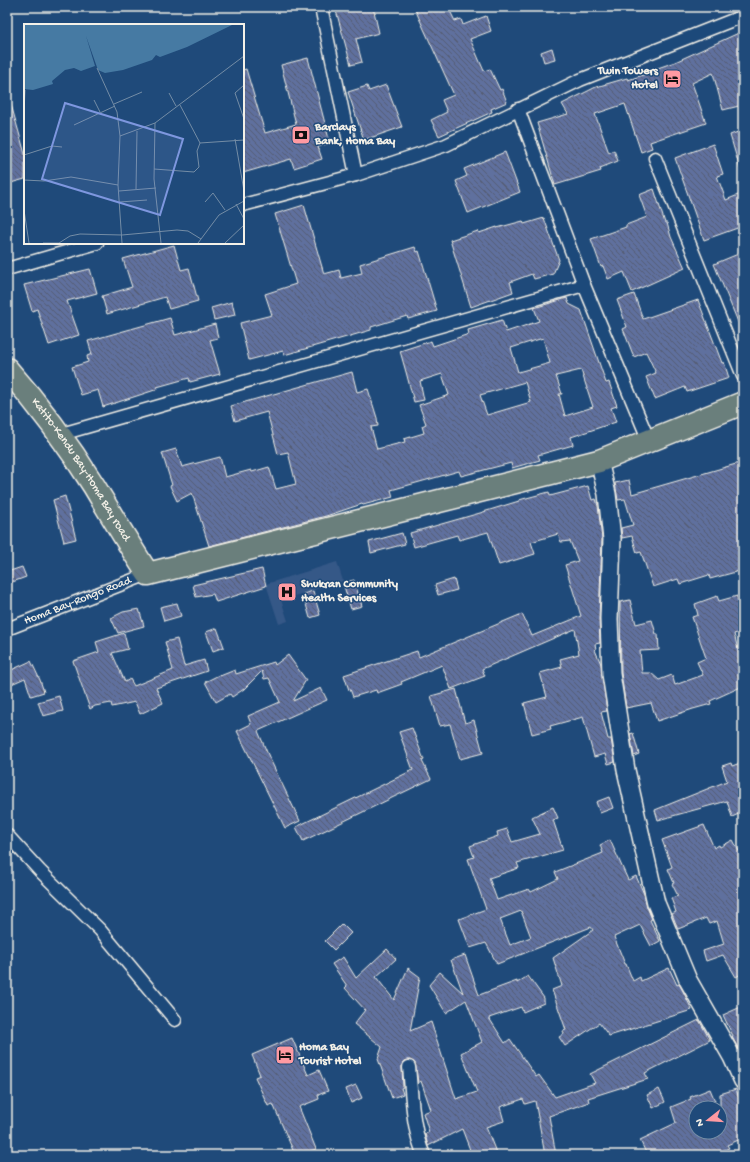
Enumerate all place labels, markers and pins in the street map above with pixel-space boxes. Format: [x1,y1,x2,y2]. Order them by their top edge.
place label: Twin Towers Hotel [597,65,659,93]
hotel icon: Twin Towers Hotel [661,68,683,90]
place label: Barclays Bank, Homa Bay [314,121,395,149]
bank icon: Barclays Bank, Homa Bay [290,124,312,146]
place label: Shukran Community Health Services [301,578,398,606]
hospital icon: Shukran Community Health Services [276,581,298,603]
place label: Homa Bay Tourist Hotel [298,1041,362,1069]
hotel icon: Homa Bay Tourist Hotel [274,1044,296,1066]

